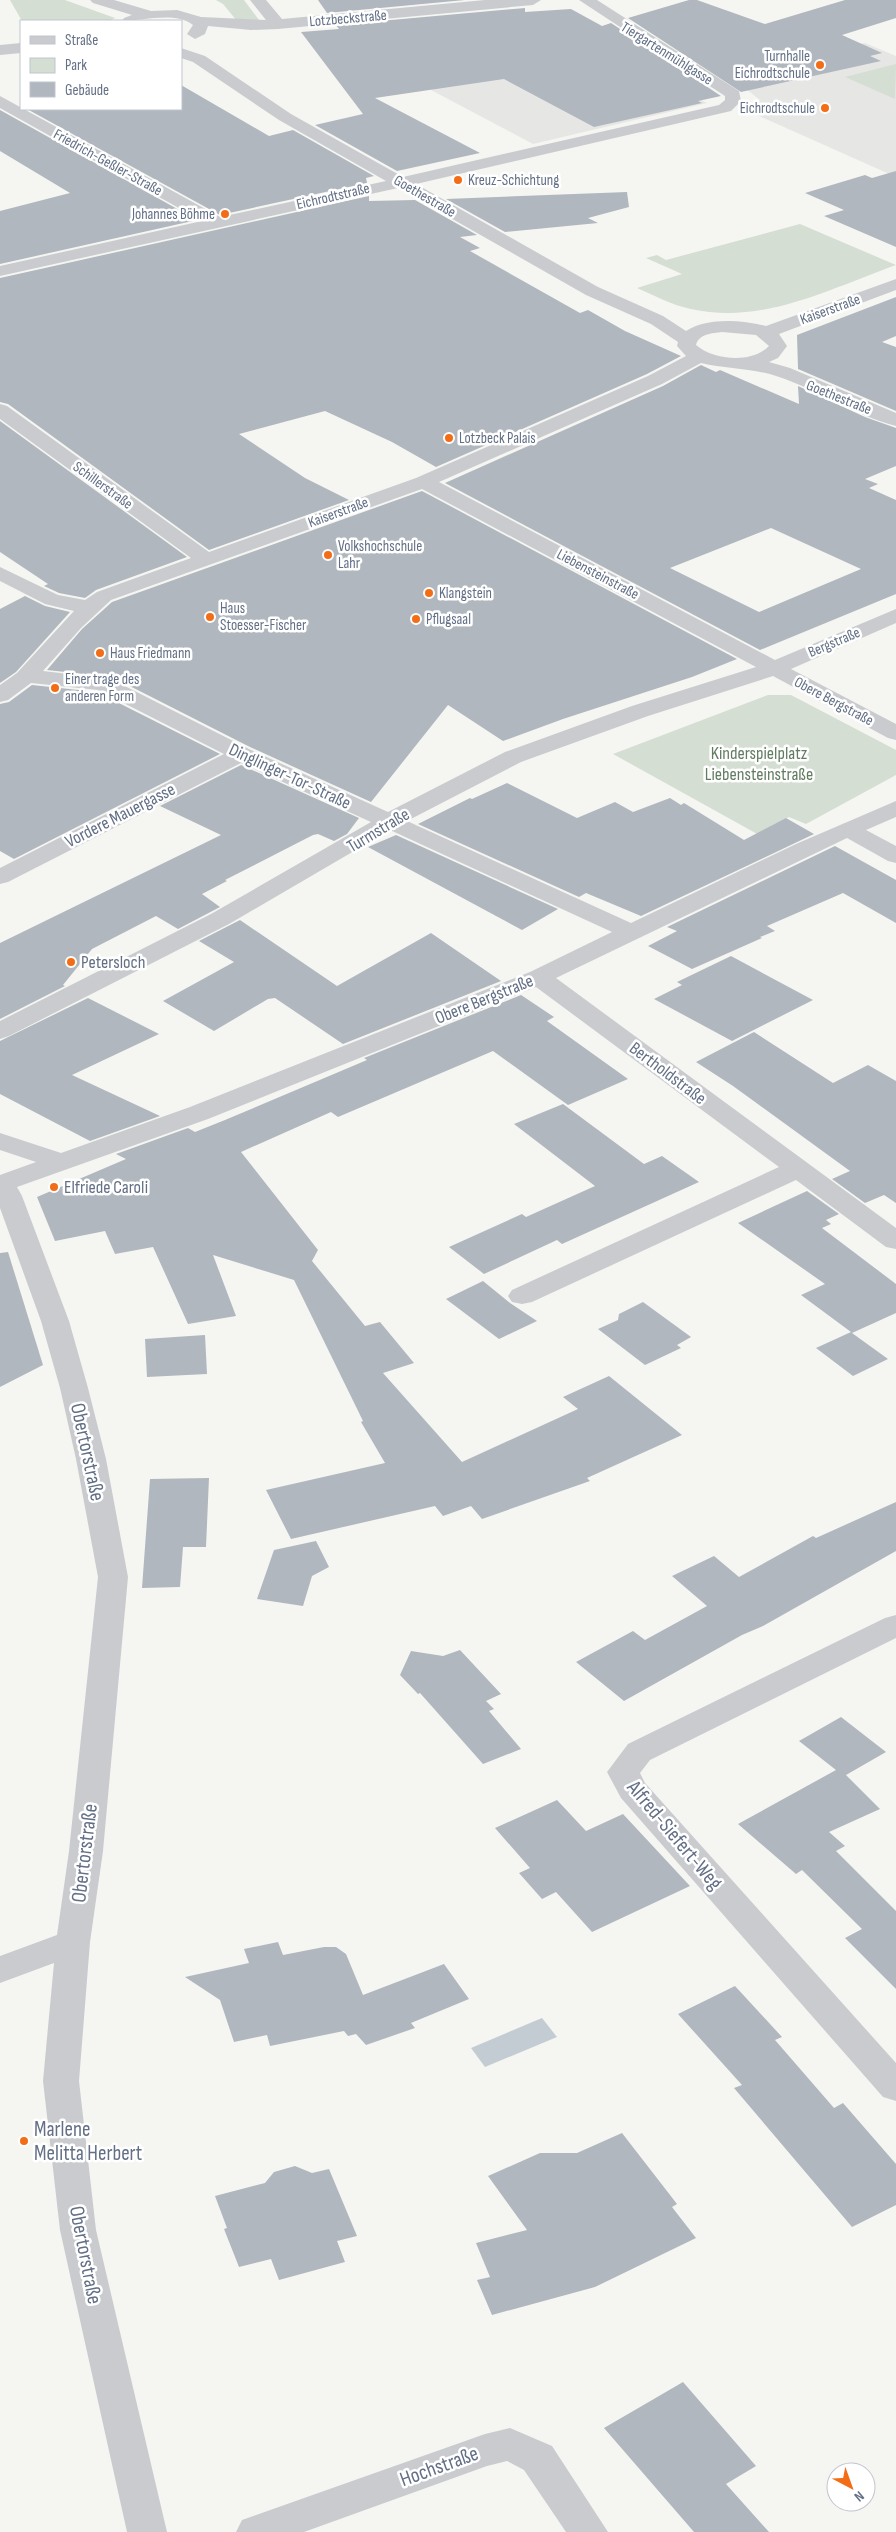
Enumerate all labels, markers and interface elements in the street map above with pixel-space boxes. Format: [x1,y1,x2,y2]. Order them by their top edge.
street label: Lotzbeckstraße [309,6,388,31]
street label: Tiergartenmühlgasse [617,18,716,89]
legend [20,20,182,110]
text: Straße [65,31,98,50]
place label: Turnhalle Eichrodtschule [735,47,810,83]
text: Park [65,56,87,75]
marker: Turnhalle Eichrodtschule [814,59,826,71]
text: Gebäude [65,81,109,100]
place label: Eichrodtschule [740,99,815,118]
marker: Eichrodtschule [819,102,831,114]
street label: Friedrich-Geßler-Straße [50,125,166,200]
street label: Goethestraße [390,171,459,222]
place label: Kreuz-Schichtung [468,171,559,190]
marker: Kreuz-Schichtung [452,174,464,186]
street label: Eichrodtstraße [295,179,372,214]
place label: Johannes Böhme [131,205,215,224]
marker: Johannes Böhme [219,208,231,220]
street label: Kaiserstraße [797,290,863,329]
street label: Goethestraße [803,376,874,419]
place label: Lotzbeck Palais [459,429,536,448]
marker: Lotzbeck Palais [443,432,455,444]
street label: Schillerstraße [69,457,136,514]
street label: Kaiserstraße [305,493,371,532]
place label: Volkshochschule Lahr [338,537,422,573]
street label: Liebensteinstraße [553,545,642,604]
marker: Volkshochschule Lahr [322,549,334,561]
place label: Klangstein [439,584,492,603]
marker: Klangstein [423,587,435,599]
place label: Haus Stoesser-Fischer [220,599,307,635]
place label: Pflugsaal [426,610,471,629]
marker: Haus Stoesser-Fischer [204,611,216,623]
marker: Pflugsaal [410,613,422,625]
street label: Bergstraße [805,623,863,662]
place label: Haus Friedmann [110,644,191,663]
marker: Haus Friedmann [94,647,106,659]
place label: Einer trage des anderen Form [65,670,139,706]
street label: Obere Bergstraße [791,673,877,730]
marker: Einer trage des anderen Form [49,682,61,694]
street label: Dinglinger-Tor-Straße [226,739,354,814]
park label: Kinderspielplatz Liebensteinstraße [705,743,813,785]
street label: Vordere Mauergasse [62,779,179,852]
street label: Turmstraße [343,804,413,857]
place label: Petersloch [81,952,145,973]
marker: Petersloch [65,956,77,968]
street label: Obere Bergstraße [432,970,536,1029]
street label: Bertholdstraße [625,1038,710,1109]
place label: Elfriede Caroli [64,1177,148,1198]
marker: Elfriede Caroli [48,1181,60,1193]
street label: Obertorstraße [65,1401,110,1503]
street label: Alfred-Siefert-Weg [621,1775,728,1895]
street label: Obertorstraße [66,1802,103,1904]
place label: Marlene Melitta Herbert [34,2117,142,2166]
marker: Marlene Melitta Herbert [18,2135,30,2147]
street label: Obertorstraße [64,2204,107,2306]
street label: Hochstraße [396,2441,482,2492]
north arrow [826,2462,876,2512]
text: N [851,2488,868,2505]

